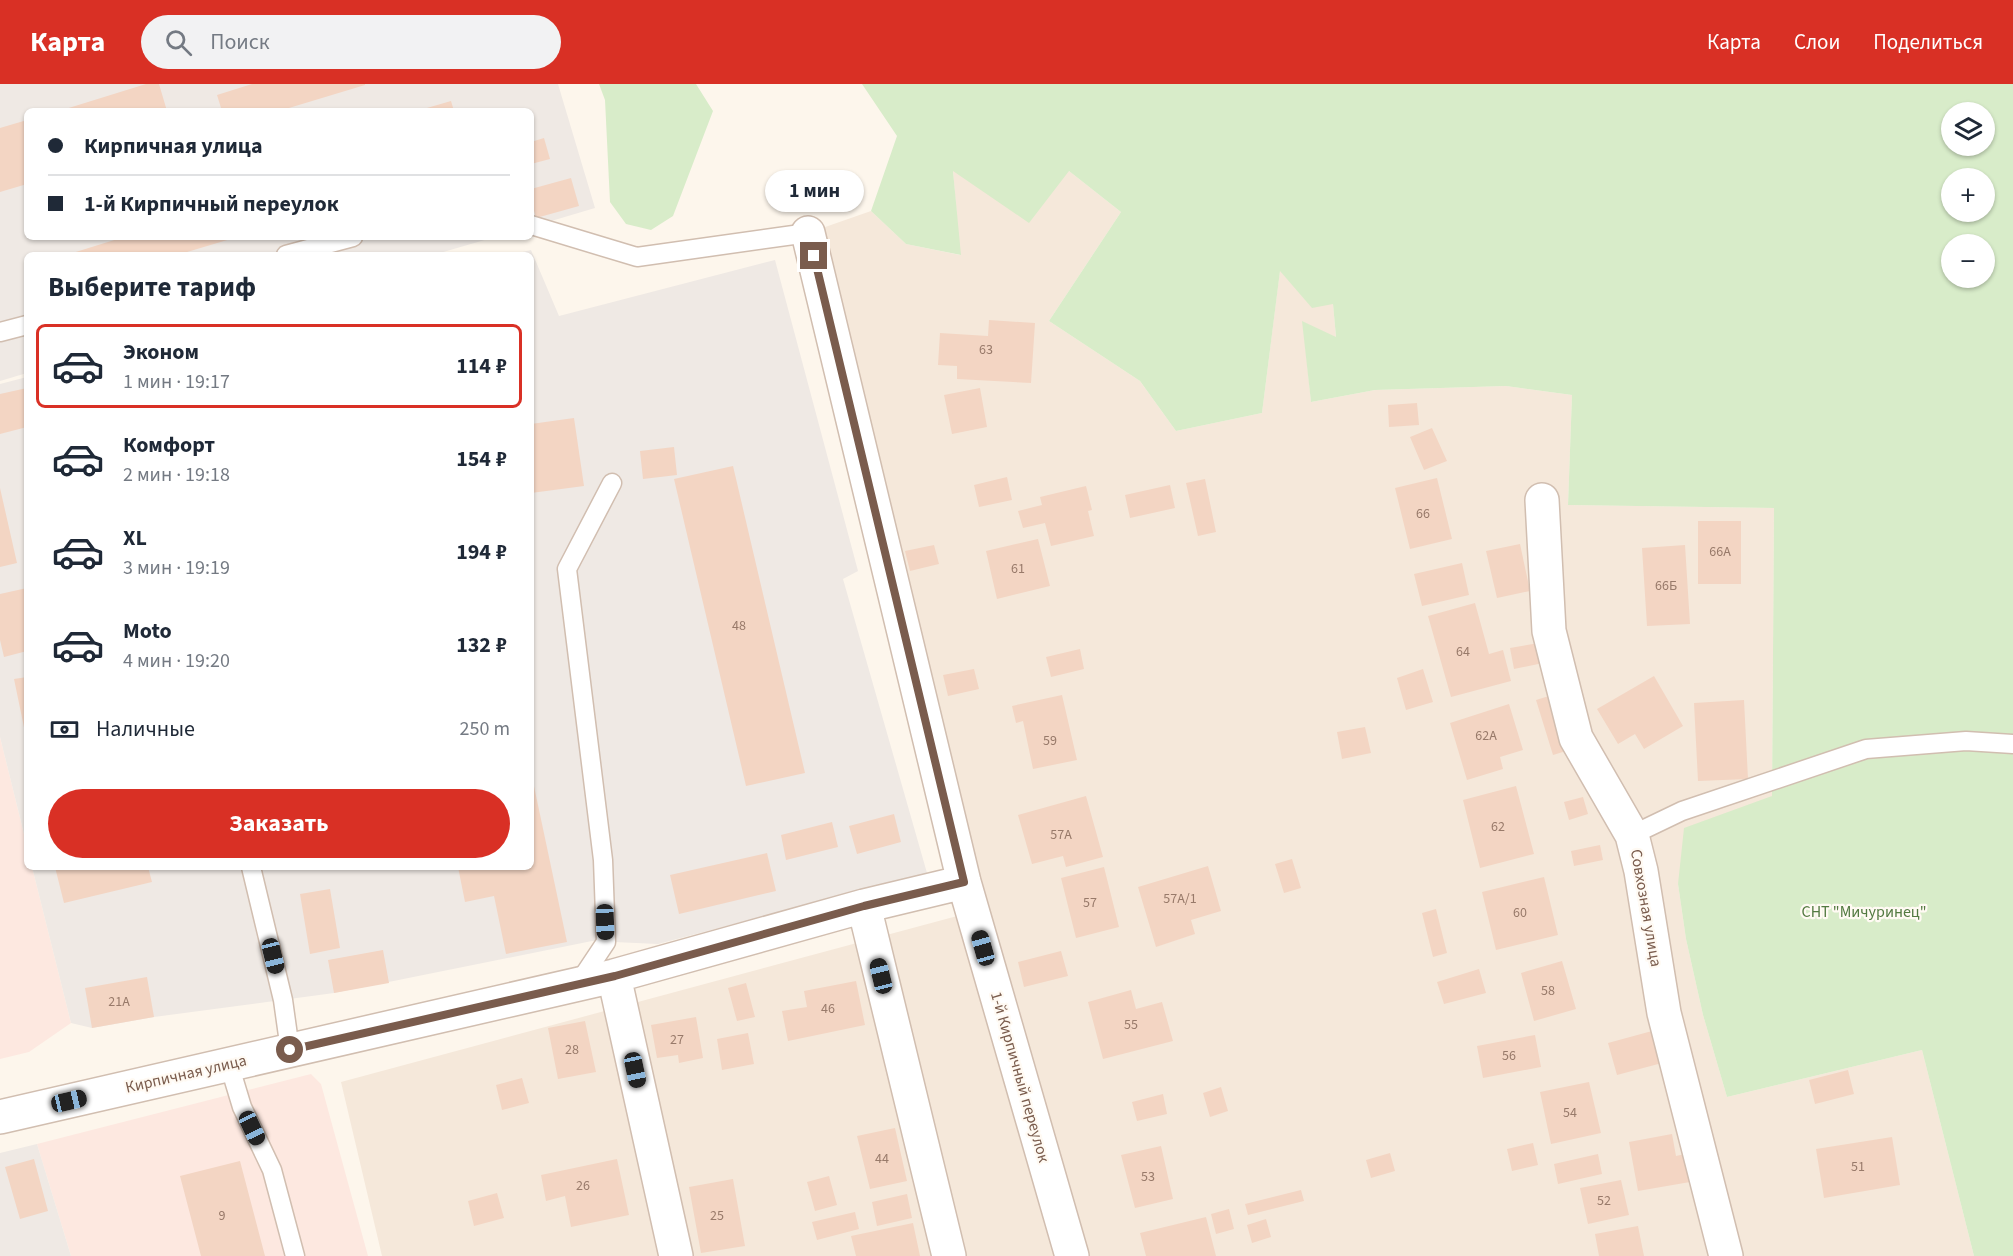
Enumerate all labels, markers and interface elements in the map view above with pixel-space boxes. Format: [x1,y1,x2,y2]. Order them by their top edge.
search box [141,15,561,69]
text: Карта [30,22,105,62]
icon: search [162,26,195,59]
text: Поиск [210,26,270,58]
text: Карта [1707,27,1761,57]
text: Слои [1794,27,1840,57]
text: Поделиться [1873,27,1983,57]
map controls [1941,102,1995,288]
button: layers [1941,102,1995,156]
text: Кирпичная улица [84,130,263,162]
button: + [1941,168,1995,222]
callout: 1 мин [764,169,864,211]
text: 1 мин [789,177,840,205]
text: 1-й Кирпичный переулок [84,188,339,220]
button: − [1941,234,1995,288]
route end [800,242,827,269]
text: Выберите тариф [48,268,256,307]
text: Эконом [123,336,199,368]
icon: car [51,339,105,393]
house number: 63 [979,340,993,360]
text: 114 ₽ [456,350,507,382]
text: 1 мин · 19:17 [123,368,230,396]
text: Комфорт [123,429,215,461]
icon: car [51,432,105,486]
text: 154 ₽ [456,443,507,475]
text: 2 мин · 19:18 [123,461,230,489]
house number: 66 [1416,504,1430,524]
text: XL [123,522,147,554]
icon: car [51,525,105,579]
text: 194 ₽ [456,536,507,568]
house number: 66А [1709,542,1731,562]
text: 3 мин · 19:19 [123,554,230,582]
house number: 61 [1011,559,1025,579]
house number: 66Б [1655,576,1677,596]
text: Moto [123,615,172,647]
house number: 48 [732,616,746,636]
icon: car [51,618,105,672]
text: 132 ₽ [456,629,507,661]
house number: 64 [1456,642,1470,662]
text: 4 мин · 19:20 [123,647,230,675]
icon: cash [48,713,81,746]
text: Наличные [96,713,195,745]
text: 250 m [460,715,510,743]
house number: 62А [1475,726,1497,746]
house number: 59 [1043,731,1057,751]
button: Заказать [48,789,510,858]
house number: 62 [1491,817,1505,837]
house number: 57А [1050,825,1072,845]
street label: Совхозная улица [1625,848,1667,968]
house number: 57А/1 [1163,889,1197,909]
house number: 57 [1083,893,1097,913]
park label: СНТ "Мичуринец" [1802,901,1926,923]
house number: 60 [1513,903,1527,923]
car [595,904,615,940]
car [969,928,997,968]
car [260,936,286,976]
car [868,956,894,996]
house number: 58 [1541,981,1555,1001]
street label: 1-й Кирпичный переулок [985,989,1055,1165]
house number: 21А [108,992,130,1012]
house number: 46 [821,999,835,1019]
house number: 55 [1124,1015,1138,1035]
house number: 27 [670,1030,684,1050]
route start [276,1036,303,1063]
house number: 28 [565,1040,579,1060]
house number: 56 [1502,1046,1516,1066]
street label: Кирпичная улица [123,1049,249,1099]
car [622,1051,648,1089]
car [49,1088,89,1114]
house number: 54 [1563,1103,1577,1123]
car [236,1108,268,1148]
house number: 44 [875,1149,889,1169]
house number: 51 [1851,1157,1865,1177]
house number: 53 [1141,1167,1155,1187]
house number: 26 [576,1176,590,1196]
house number: 52 [1597,1191,1611,1211]
house number: 9 [219,1206,226,1226]
house number: 25 [710,1206,724,1226]

